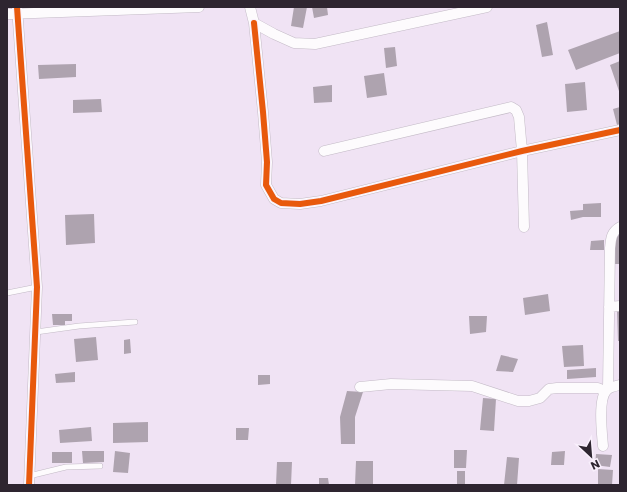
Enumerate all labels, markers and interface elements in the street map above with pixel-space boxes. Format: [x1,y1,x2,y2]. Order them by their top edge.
north arrow [571,436,611,476]
text: N [588,456,603,474]

